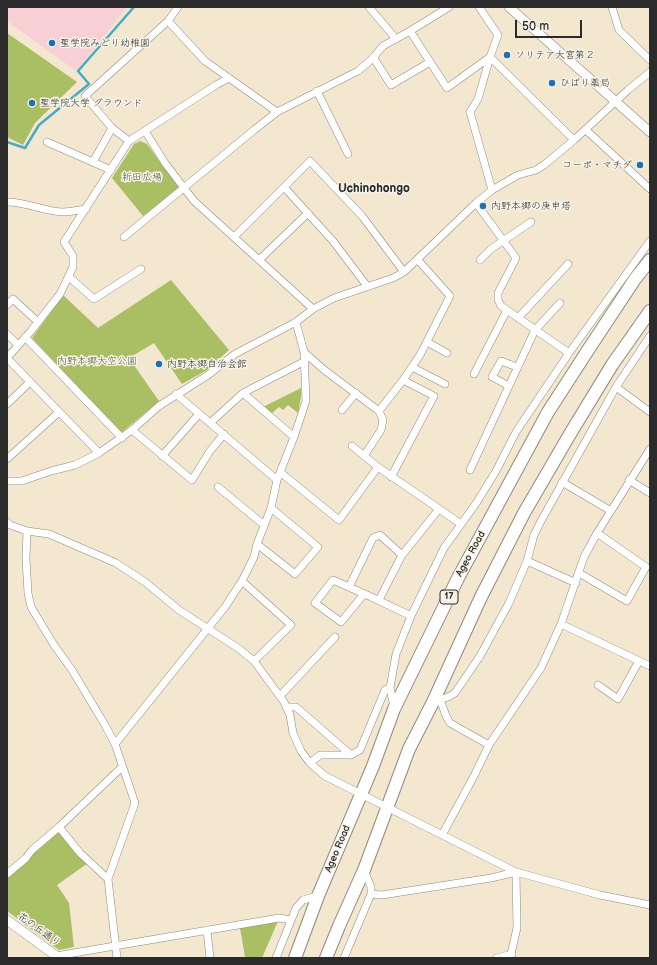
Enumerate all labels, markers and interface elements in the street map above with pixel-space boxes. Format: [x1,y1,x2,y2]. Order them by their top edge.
scale bar [517,12,584,38]
text: 50 m [522,19,549,34]
place label: 聖学院みどり幼稚園 [60,37,150,49]
marker: 聖学院みどり幼稚園 [47,38,57,48]
place label: ソリテア大宮第２ [515,49,595,61]
marker: ソリテア大宮第２ [502,50,512,60]
place label: ひばり薬局 [560,77,610,89]
marker: ひばり薬局 [547,78,557,88]
place label: 聖学院大学 グラウンド [40,97,143,109]
marker: 聖学院大学 グラウンド [27,98,37,108]
place label: コーポ・マチダ [562,159,632,171]
marker: コーポ・マチダ [635,160,645,170]
park label: 新田広場 [122,171,162,183]
district label: Uchinohongo [338,182,410,196]
place label: 内野本郷の庚申塔 [491,200,571,212]
marker: 内野本郷の庚申塔 [478,201,488,211]
park label: 内野本郷大空公園 [57,355,137,367]
place label: 内野本郷自治会館 [167,358,247,370]
marker: 内野本郷自治会館 [154,359,164,369]
street label: Ageo Road [454,529,488,579]
road number: 17 [440,590,458,604]
street label: Ageo Road [323,824,353,874]
street label: 花の丘通り [15,910,63,950]

